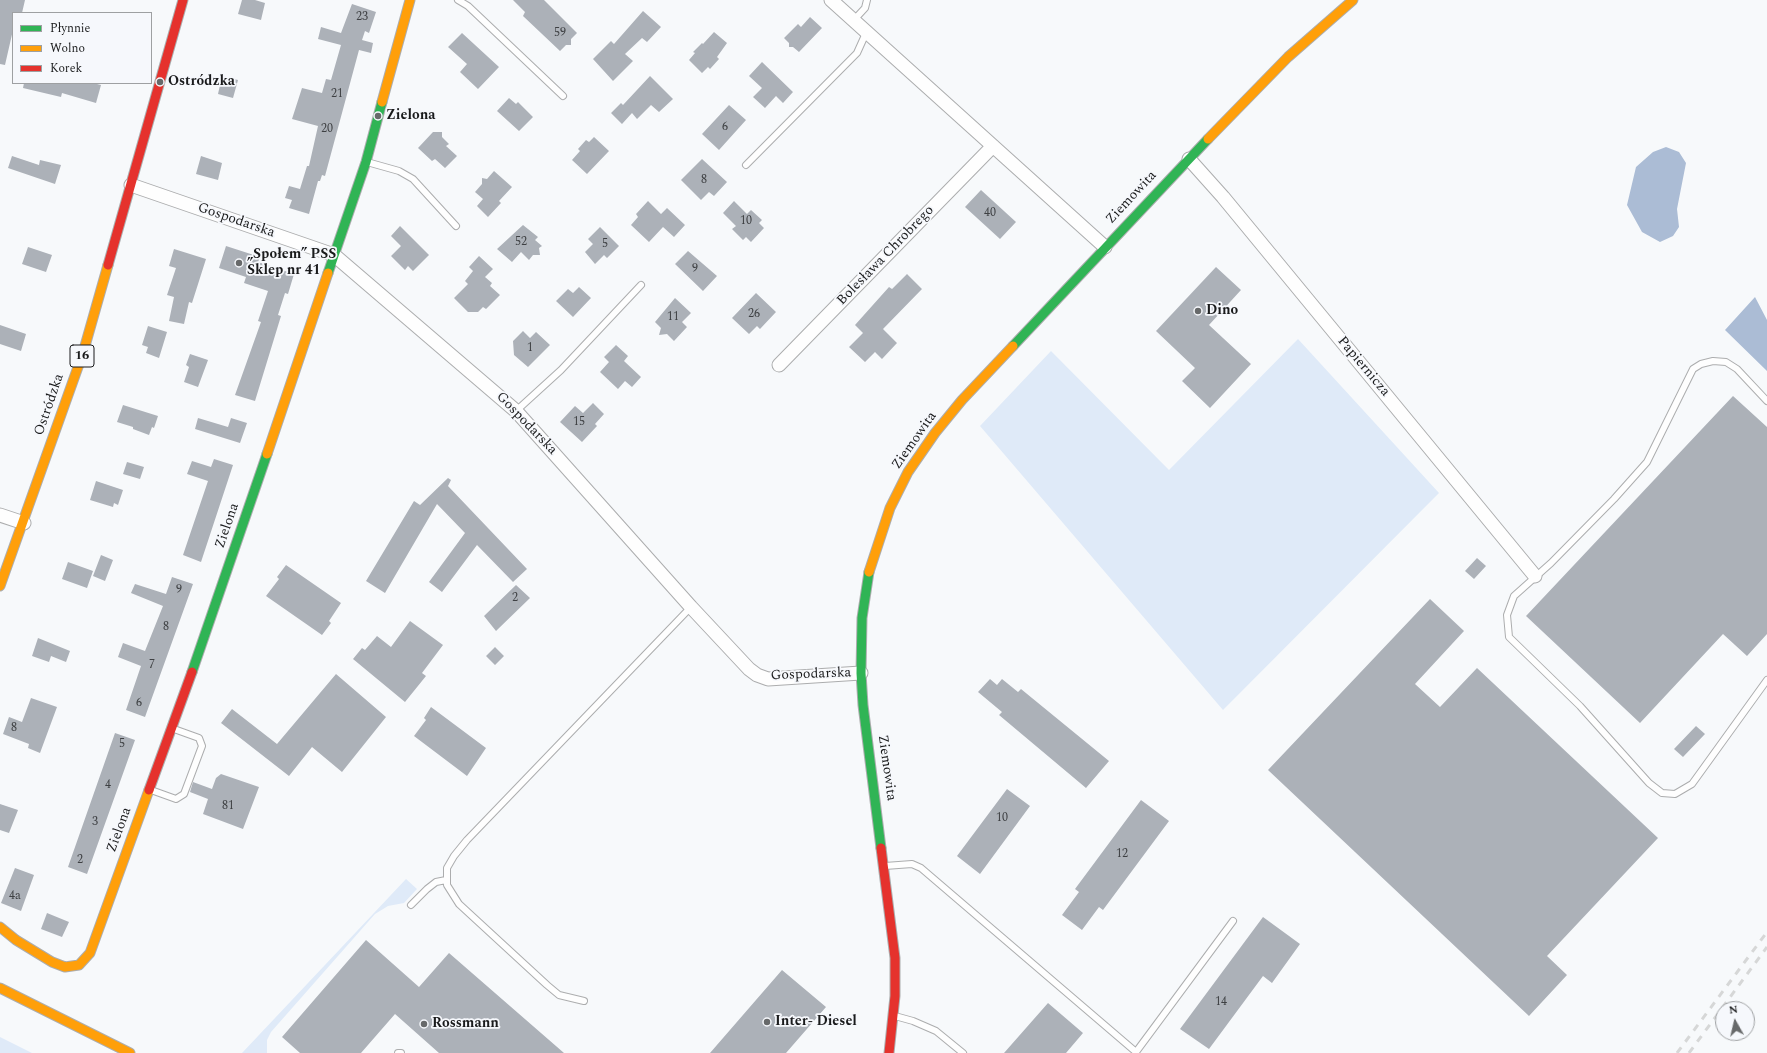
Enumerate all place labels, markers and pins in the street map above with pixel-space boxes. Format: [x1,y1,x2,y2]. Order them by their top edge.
place label: Ostródzka [168,74,235,90]
marker: Ostródzka [155,77,165,87]
place label: Zielona [386,108,435,124]
marker: Zielona [373,111,383,121]
place label: „Społem” PSS Sklep nr 41 [247,247,336,280]
marker: „Społem” PSS Sklep nr 41 [234,258,244,268]
place label: Dino [1206,303,1238,319]
marker: Dino [1193,306,1203,316]
place label: Inter- Diesel [775,1014,857,1030]
place label: Rossmann [432,1016,499,1032]
marker: Inter- Diesel [762,1017,772,1027]
marker: Rossmann [419,1019,429,1029]

